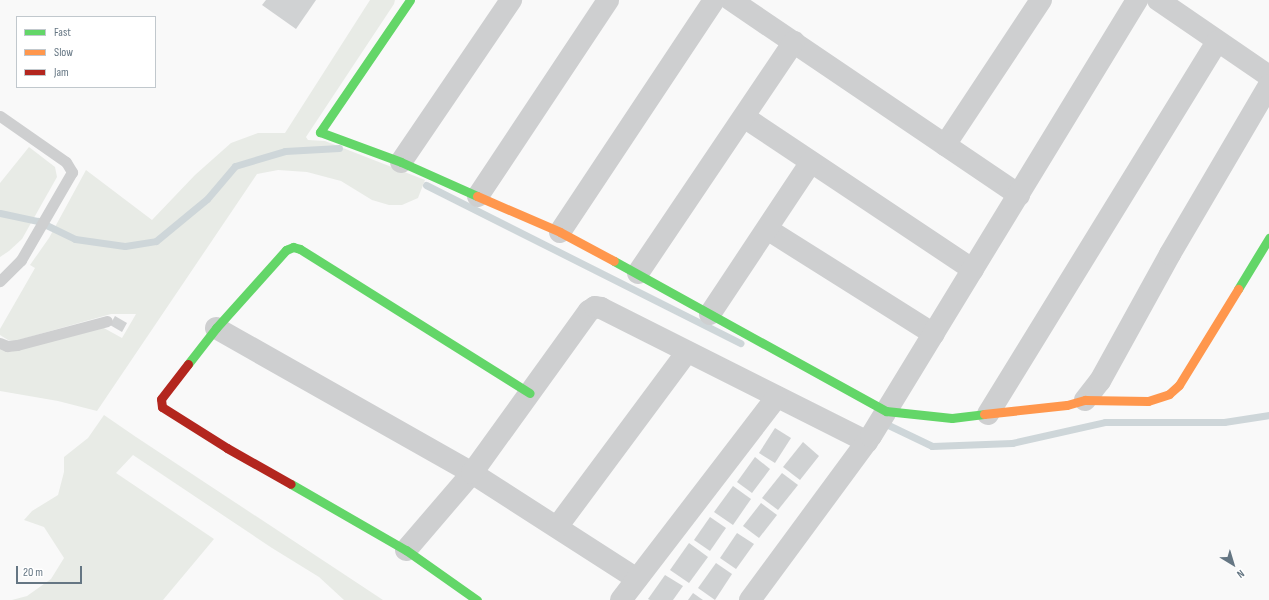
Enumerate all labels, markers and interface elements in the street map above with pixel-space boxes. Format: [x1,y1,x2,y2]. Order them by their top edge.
legend [16,16,156,88]
text: Fast [54,25,71,40]
text: Slow [54,45,73,60]
text: Jam [54,65,69,80]
north arrow [1213,544,1253,584]
scale bar [18,558,84,584]
text: 20 m [23,565,43,580]
text: N [1234,567,1247,581]

